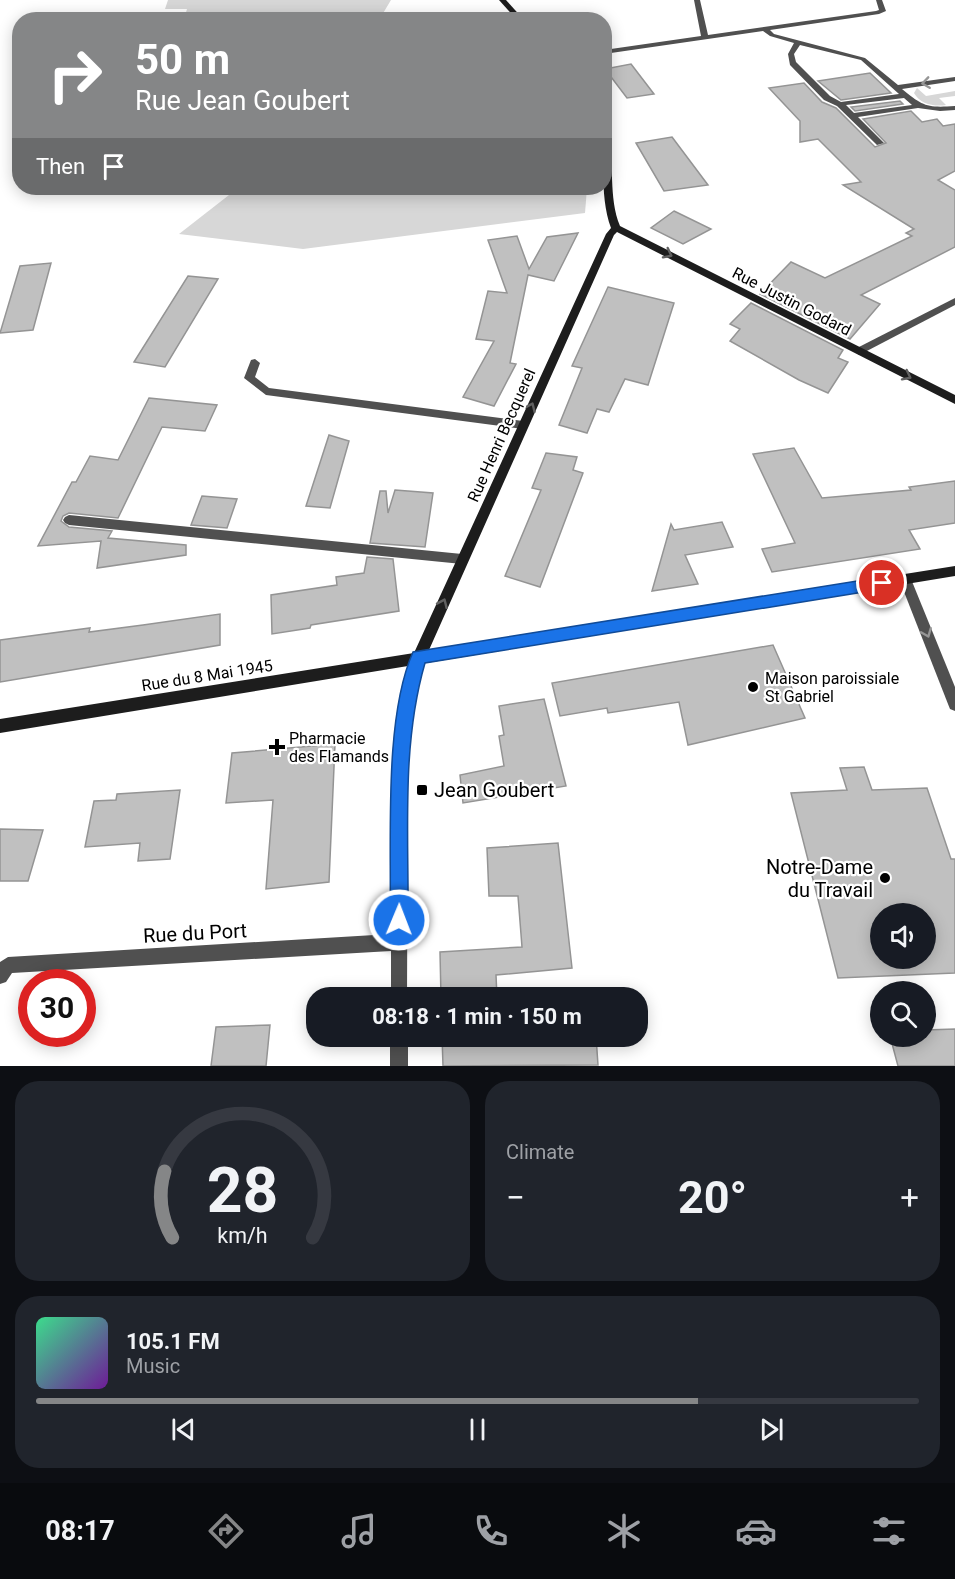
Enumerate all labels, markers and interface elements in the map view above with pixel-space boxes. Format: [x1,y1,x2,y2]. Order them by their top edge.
text: 50 m [135,35,230,84]
icon: right [36,36,114,114]
one-way arrow [921,77,931,89]
text: Rue Jean Goubert [135,85,350,117]
icon: arrive [97,150,130,183]
text: Then [36,154,85,179]
one-way arrow [661,247,672,259]
street label: Rue Justin Godard [729,263,854,340]
street label: Rue Henri Becquerel [463,366,539,505]
one-way arrow [901,368,912,380]
one-way arrow [524,402,536,413]
pin [856,557,907,608]
icon: arrive [865,566,898,599]
one-way arrow [435,599,447,610]
one-way arrow [920,627,932,638]
street label: Rue du 8 Mai 1945 [140,656,274,695]
place label: Maison paroissiale St Gabriel [765,669,899,706]
marker: Maison paroissiale St Gabriel [746,680,760,694]
place label: Pharmacie des Flamands [289,729,389,766]
marker: Pharmacie des Flamands [270,740,284,754]
place label: Jean Goubert [434,778,554,802]
marker: Jean Goubert [415,783,429,797]
place label: Notre-Dame du Travail [766,855,873,902]
marker: Notre-Dame du Travail [878,871,892,885]
position arrow [367,888,431,952]
map controls [870,903,936,1047]
button: sound [870,903,936,969]
street label: Rue du Port [142,918,248,948]
speed limit sign: 30 [18,969,96,1047]
button: search [870,981,936,1047]
text: 08:18 · 1 min · 150 m [372,1004,582,1029]
text: Climate [506,1140,574,1164]
text: 28 [207,1154,278,1227]
text: 20° [678,1171,747,1224]
text: − [506,1178,525,1217]
text: + [900,1178,919,1217]
text: km/h [217,1223,268,1248]
text: 105.1 FM [126,1329,220,1354]
text: Music [126,1354,180,1378]
icon: previous [167,1413,200,1446]
icon: pause [461,1413,494,1446]
icon: next [755,1413,788,1446]
icon: directions [205,1510,247,1552]
icon: music [338,1510,380,1552]
icon: phone [470,1510,512,1552]
icon: climate [603,1510,645,1552]
icon: car [735,1510,777,1552]
icon: filters [868,1510,910,1552]
text: 08:17 [45,1515,115,1547]

